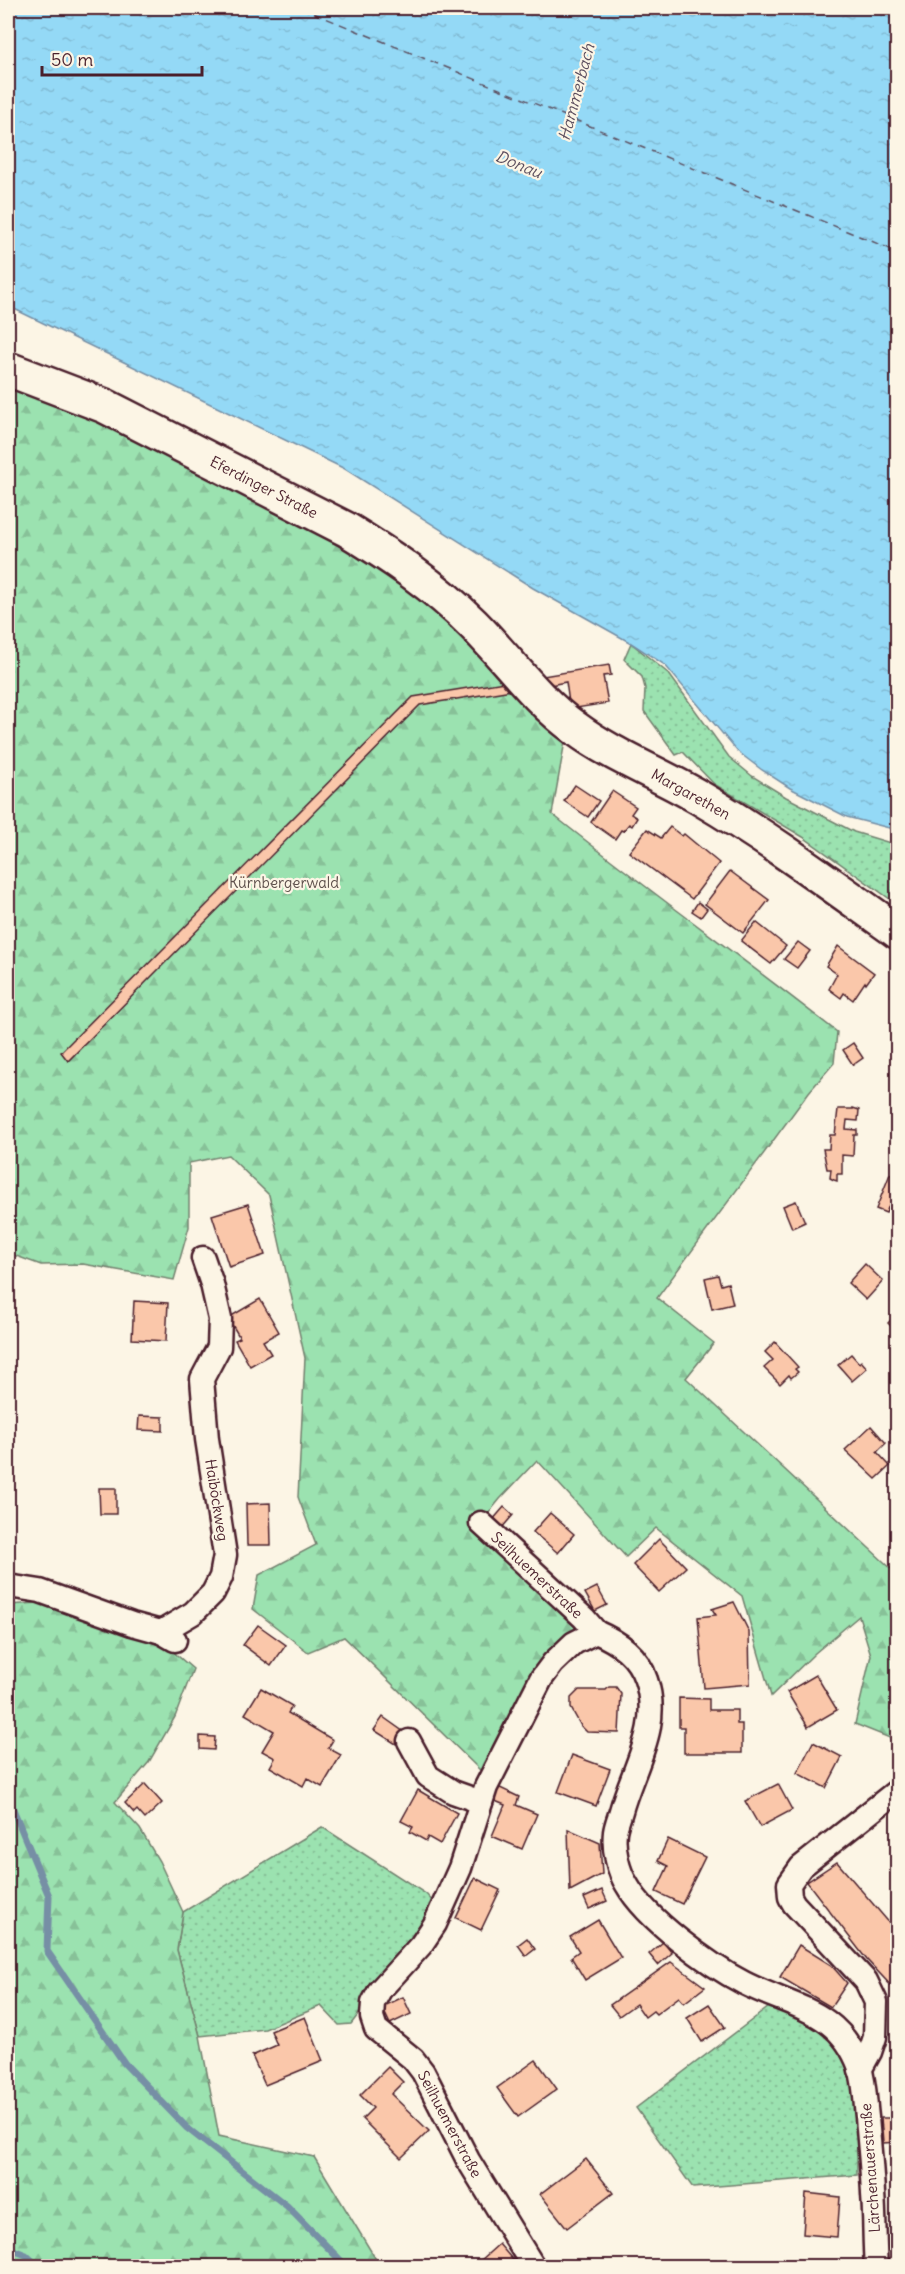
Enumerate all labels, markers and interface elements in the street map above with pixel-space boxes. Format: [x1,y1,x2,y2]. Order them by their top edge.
scale bar [42,39,202,77]
water label: Hammerbach [554,41,599,142]
text: 50 m [51,48,93,71]
water label: Donau [493,146,547,183]
street label: Eferdinger Straße [207,452,321,522]
street label: Margarethen [648,764,734,824]
park label: Kürnbergerwald [229,873,339,892]
street label: Haiböckweg [201,1458,233,1542]
street label: Seilhuemerstraße [487,1528,587,1622]
street label: Seilhuemerstraße [414,2067,486,2181]
street label: Lärchenauerstraße [856,2103,884,2233]

